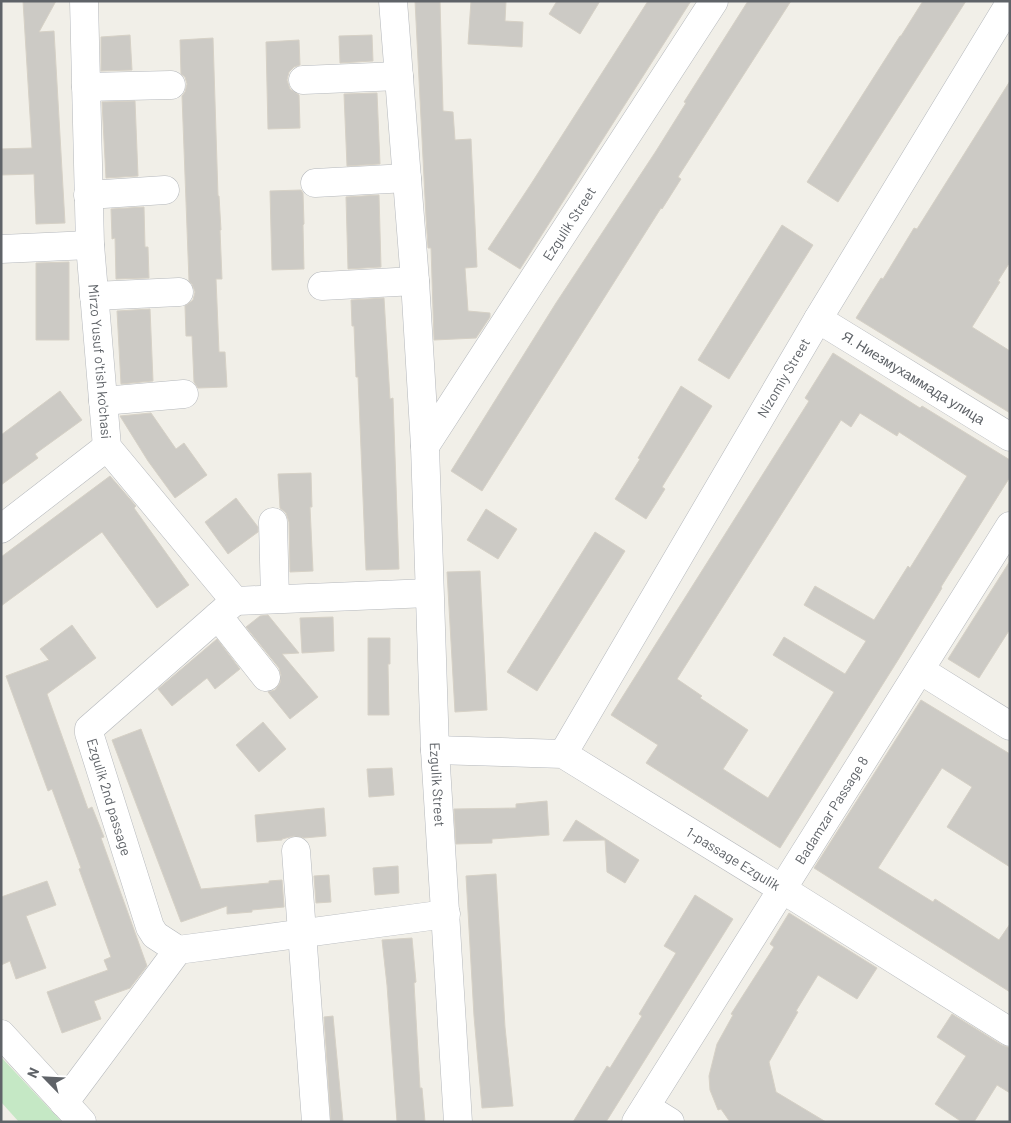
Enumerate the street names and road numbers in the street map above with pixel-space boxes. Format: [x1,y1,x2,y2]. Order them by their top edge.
street label: Ezgulik Street [539,183,599,264]
street label: Mirzo Yusuf o'tish ko'chasi [85,283,115,440]
street label: Я. Ниезмухаммада улица [839,327,988,428]
street label: Nizomiy Street [753,335,813,421]
street label: Ezgulik 2nd passage [84,736,135,858]
street label: Ezgulik Street [427,742,449,827]
street label: Badamzar Passage 8 [791,753,871,867]
street label: 1-passage Ezgulik [683,823,784,894]

